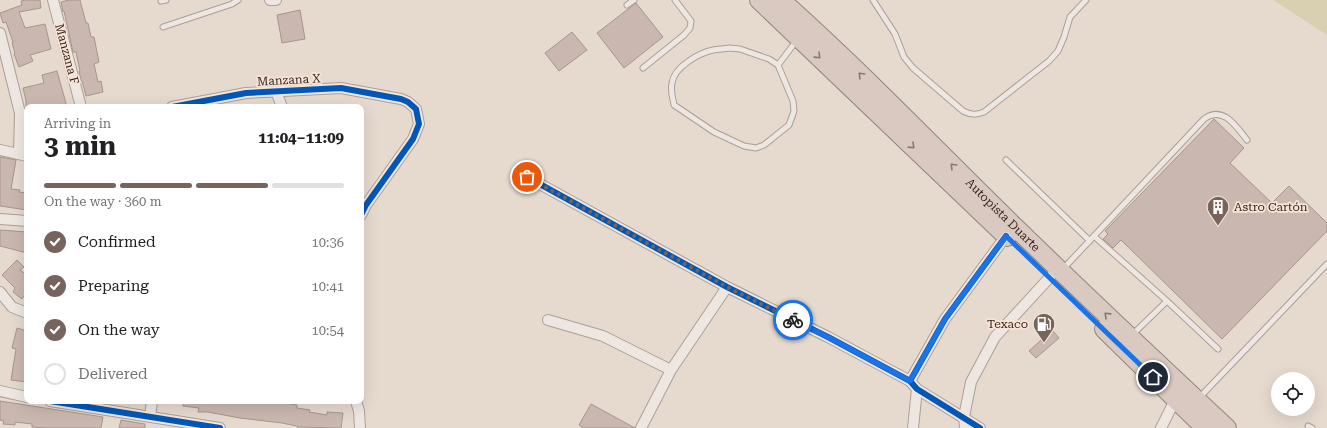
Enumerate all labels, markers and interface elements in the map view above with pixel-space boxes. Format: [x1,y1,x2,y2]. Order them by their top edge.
street label: Manzana F [52,22,82,86]
one-way arrow [813,51,821,59]
street label: Manzana X [257,71,321,89]
one-way arrow [858,72,866,80]
text: Arriving in [44,116,111,131]
text: 11:04–11:09 [258,129,344,147]
text: 3 min [44,131,116,161]
one-way arrow [907,141,915,148]
pin [510,160,544,194]
one-way arrow [950,163,958,171]
icon: bag [516,166,538,188]
street label: Autopista Duarte [963,176,1043,255]
text: On the way · 360 m [44,194,161,209]
building icon: Astro Cartón [1205,194,1231,227]
place label: Astro Cartón [1234,200,1308,214]
icon: check [44,231,66,253]
text: Confirmed [78,233,156,251]
text: 10:36 [312,235,344,250]
icon: check [44,275,66,297]
text: Preparing [78,277,149,295]
text: 10:41 [312,279,344,294]
courier [773,300,813,340]
icon: bike [782,309,804,331]
fuel station icon: Texaco [1031,311,1057,344]
one-way arrow [1104,312,1112,320]
place label: Texaco [987,317,1028,331]
icon: check [44,319,66,341]
text: On the way [78,321,160,339]
text: 10:54 [312,323,344,338]
pin [1136,360,1170,394]
text: Delivered [78,365,148,383]
icon: home [1142,366,1164,388]
map controls [1271,372,1315,416]
button: locate [1271,372,1315,416]

